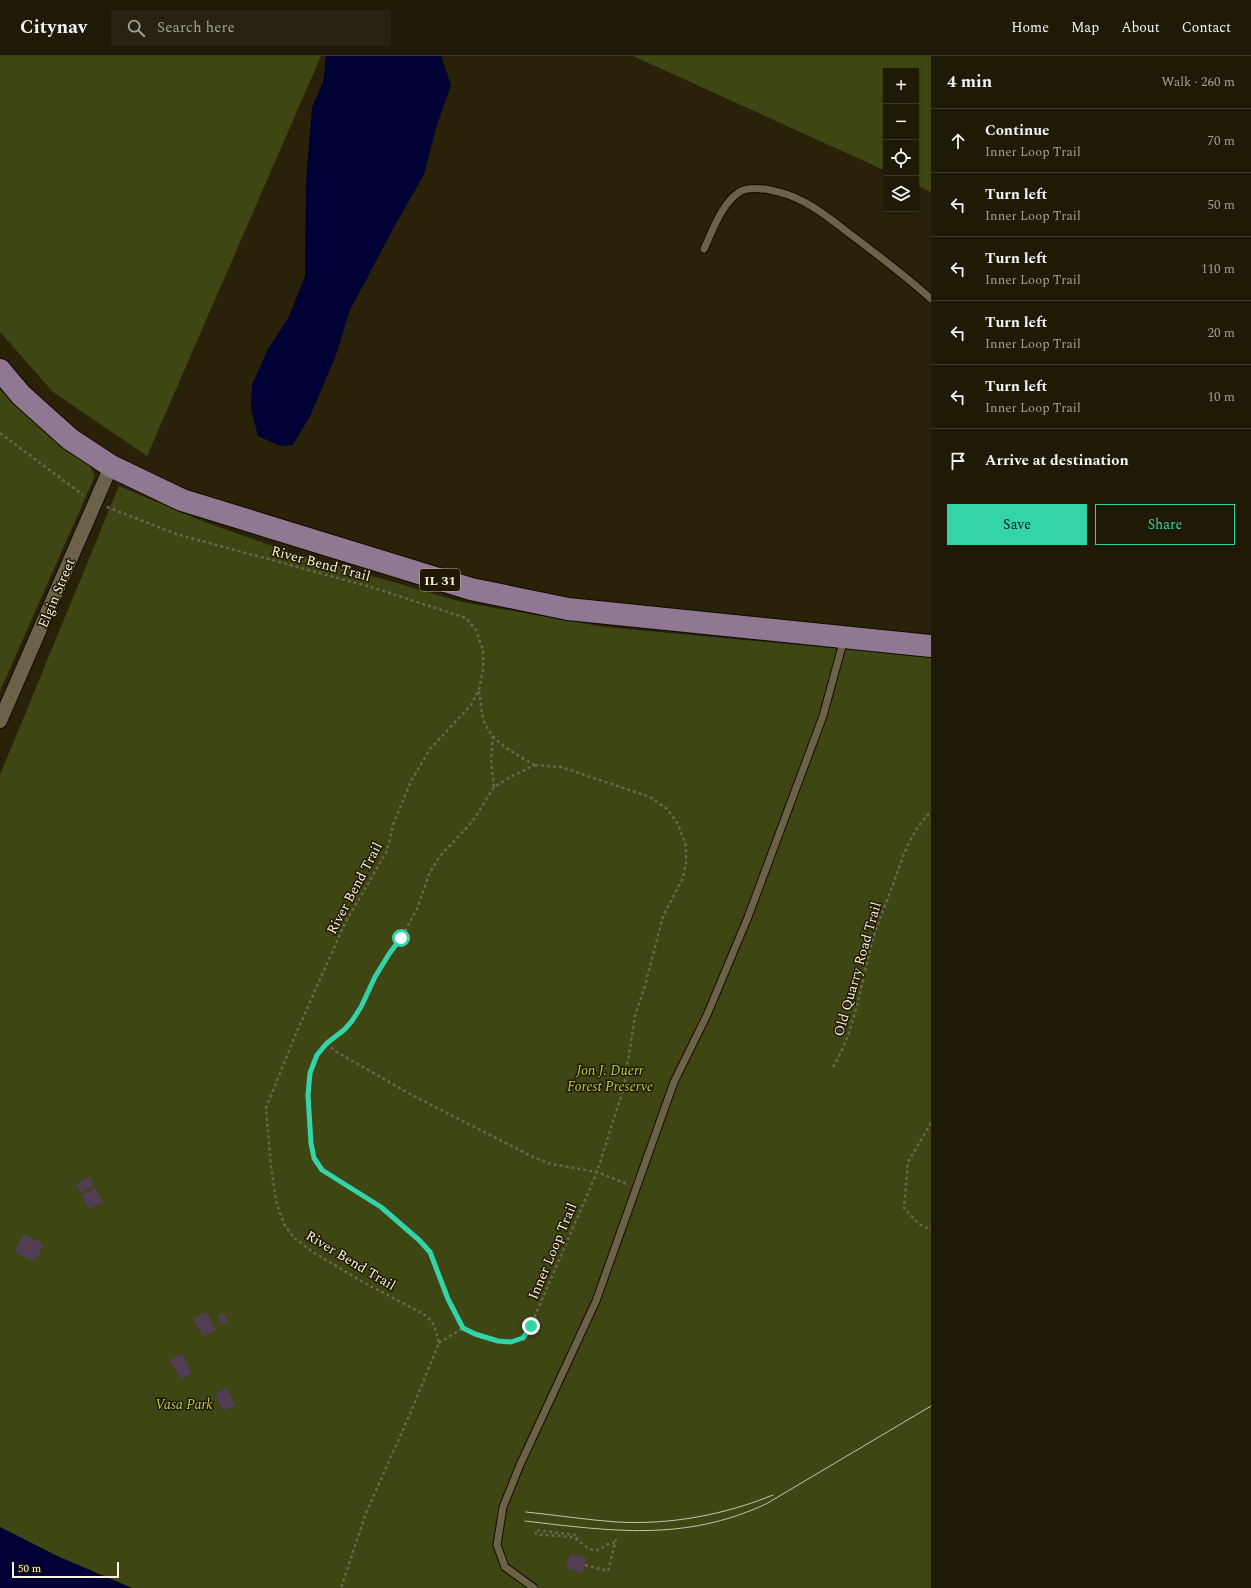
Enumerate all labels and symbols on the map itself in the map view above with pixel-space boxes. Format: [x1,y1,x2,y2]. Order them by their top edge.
street label: River Bend Trail [269,540,373,587]
street label: Elgin Street [32,555,81,631]
road number: IL 31 [420,569,460,591]
street label: River Bend Trail [321,838,388,938]
street label: Old Quarry Road Trail [828,899,887,1039]
route start [392,929,410,947]
park label: Jon J. Duerr Forest Preserve [567,1060,653,1097]
street label: Inner Loop Trail [523,1200,582,1303]
street label: River Bend Trail [302,1225,400,1296]
route end [522,1317,540,1335]
park label: Vasa Park [155,1394,213,1415]
scale bar [12,1560,119,1579]

